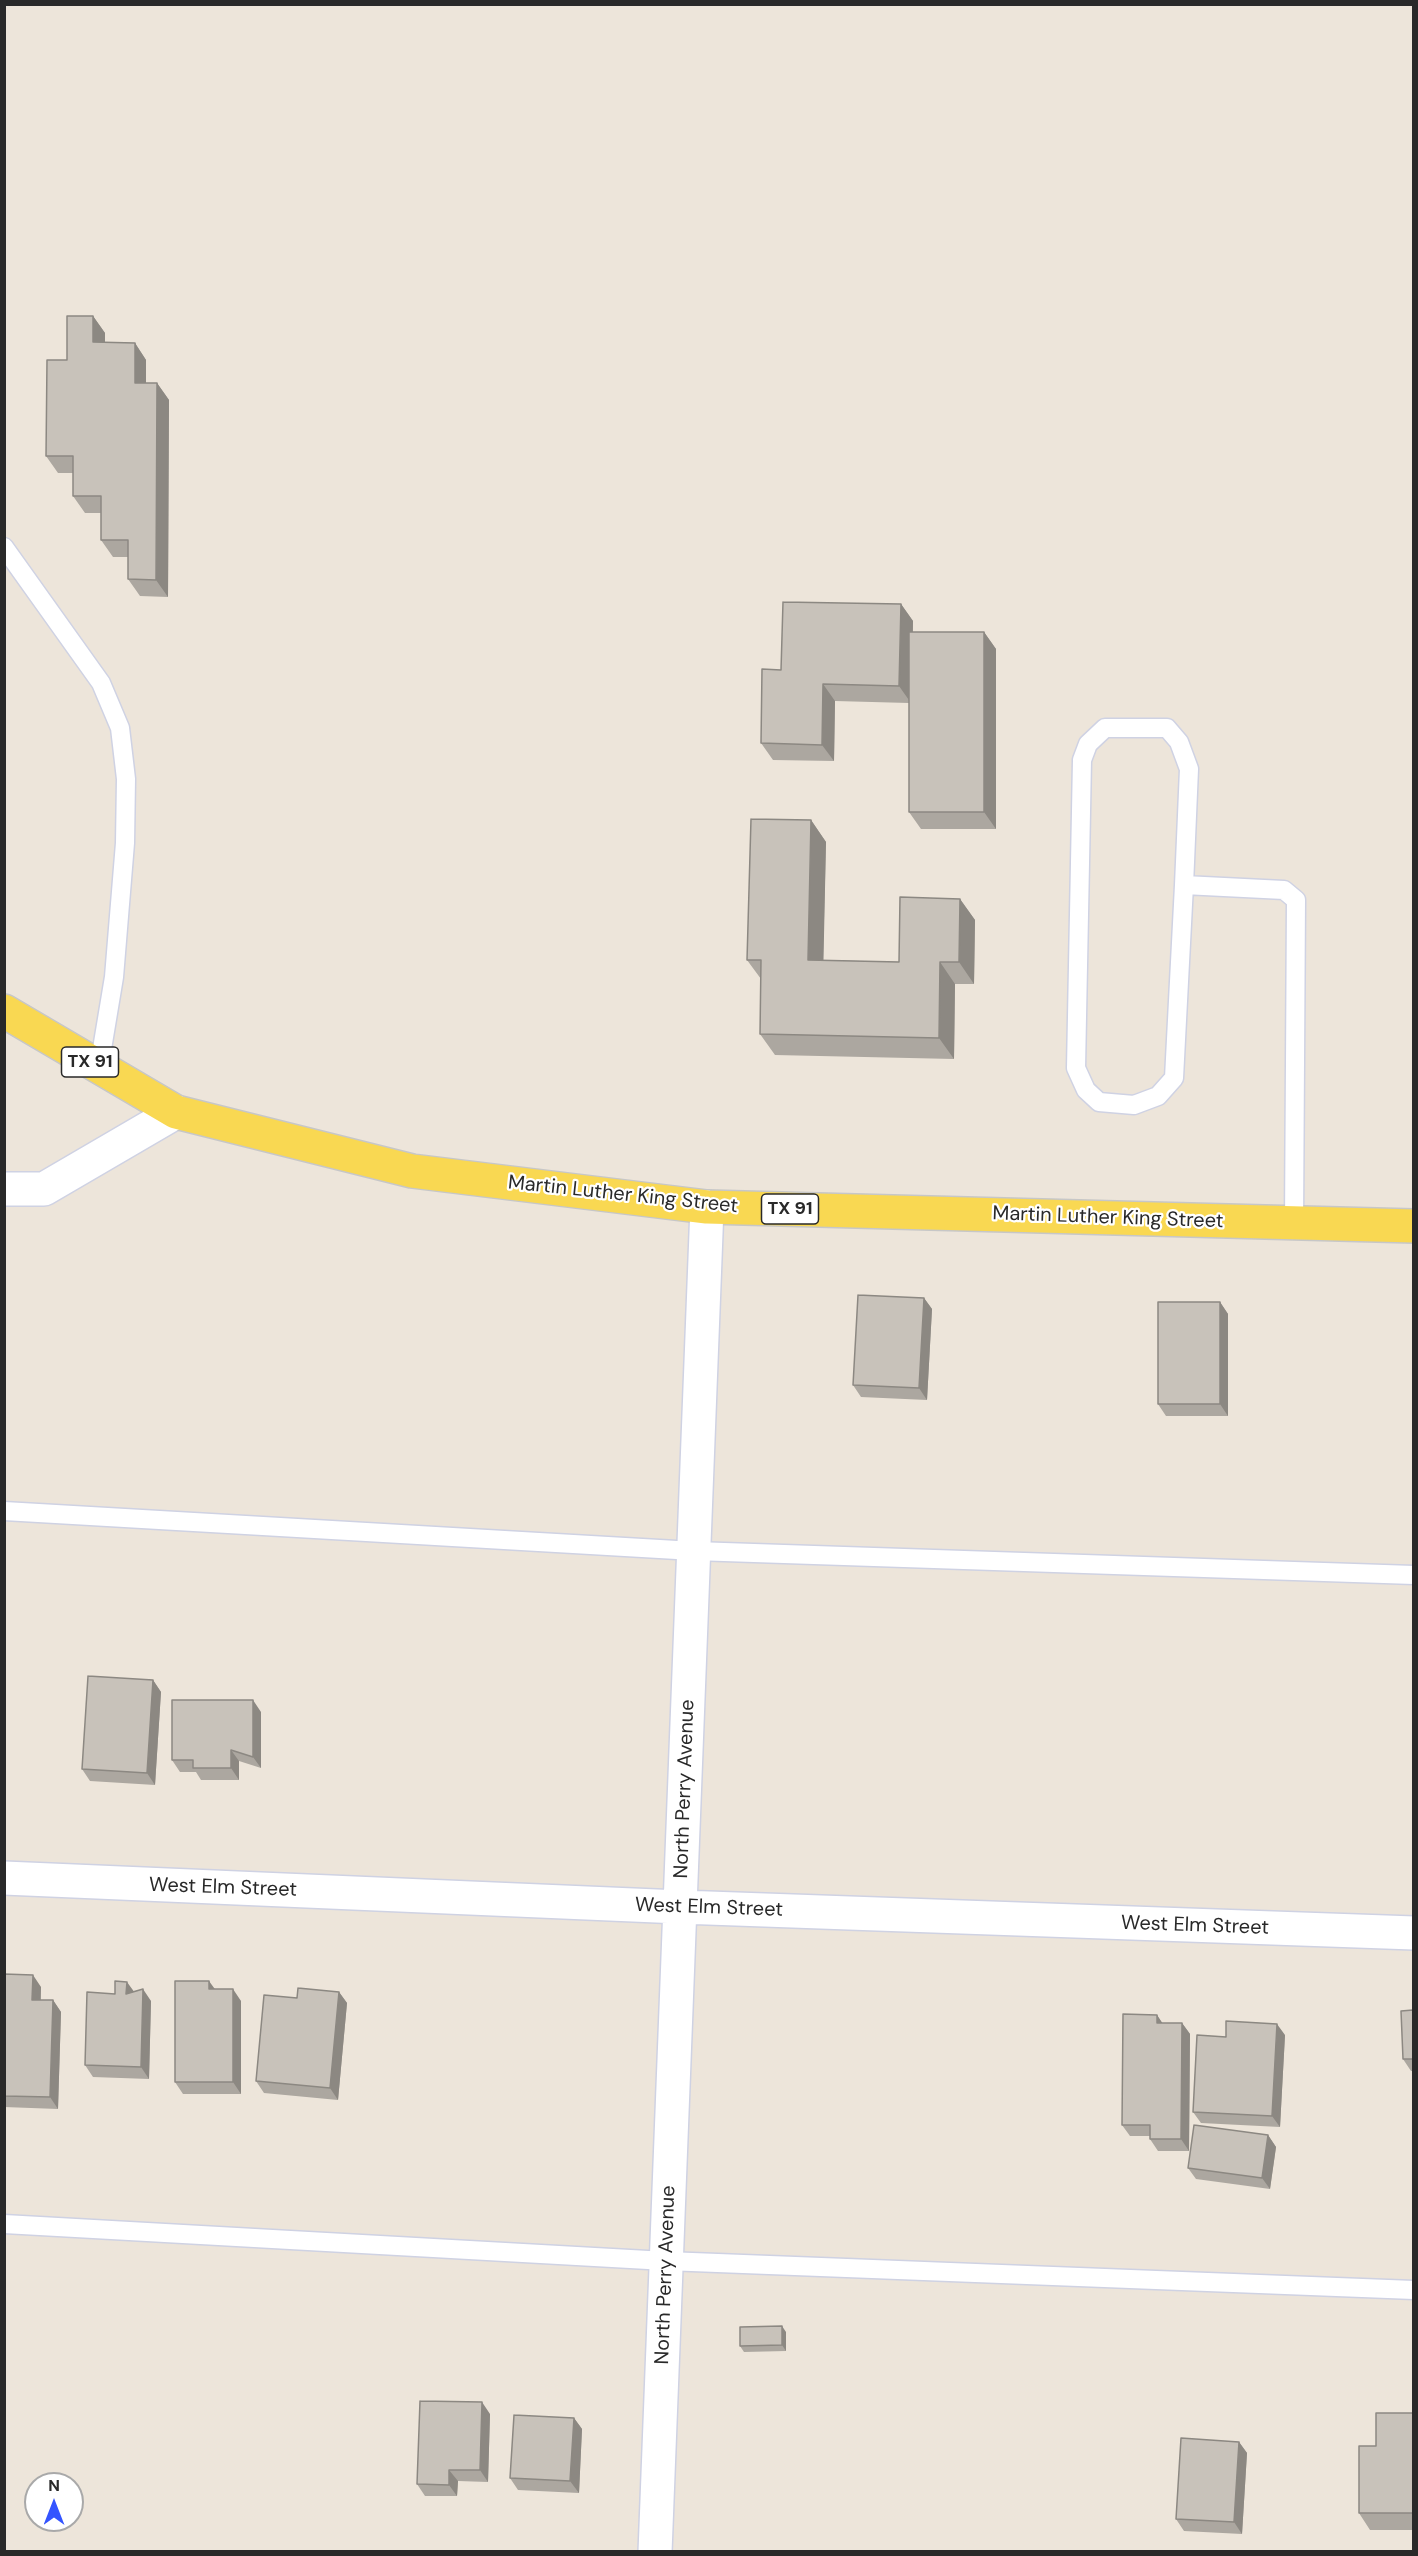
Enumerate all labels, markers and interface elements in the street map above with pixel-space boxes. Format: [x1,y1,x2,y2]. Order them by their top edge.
road number: TX 91 [62,1047,118,1077]
street label: Martin Luther King Street [507,1171,739,1219]
road number: TX 91 [762,1194,818,1224]
street label: Martin Luther King Street [992,1202,1224,1234]
street label: North Perry Avenue [670,1699,700,1879]
street label: West Elm Street [149,1873,297,1903]
street label: West Elm Street [635,1893,783,1923]
street label: West Elm Street [1121,1911,1269,1941]
street label: North Perry Avenue [651,2185,681,2365]
north arrow [24,2472,84,2532]
text: N [48,2475,60,2496]

